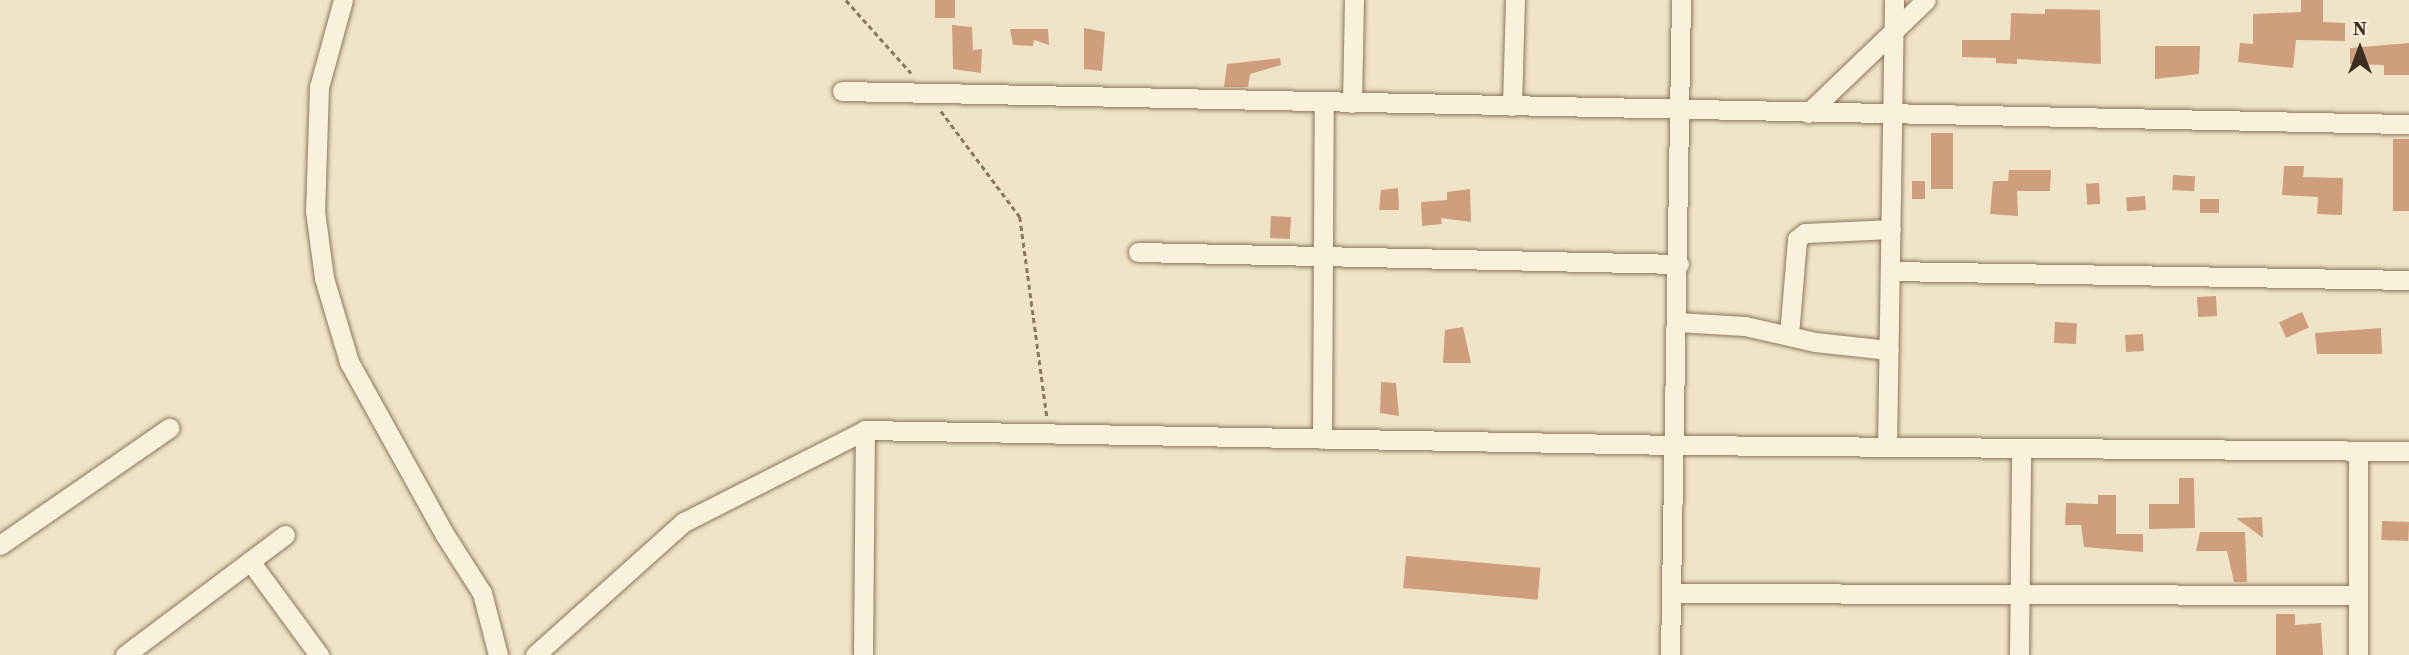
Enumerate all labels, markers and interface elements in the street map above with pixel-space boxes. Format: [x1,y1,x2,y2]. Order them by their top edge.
north arrow [2325,14,2395,84]
text: N [2353,15,2367,41]

